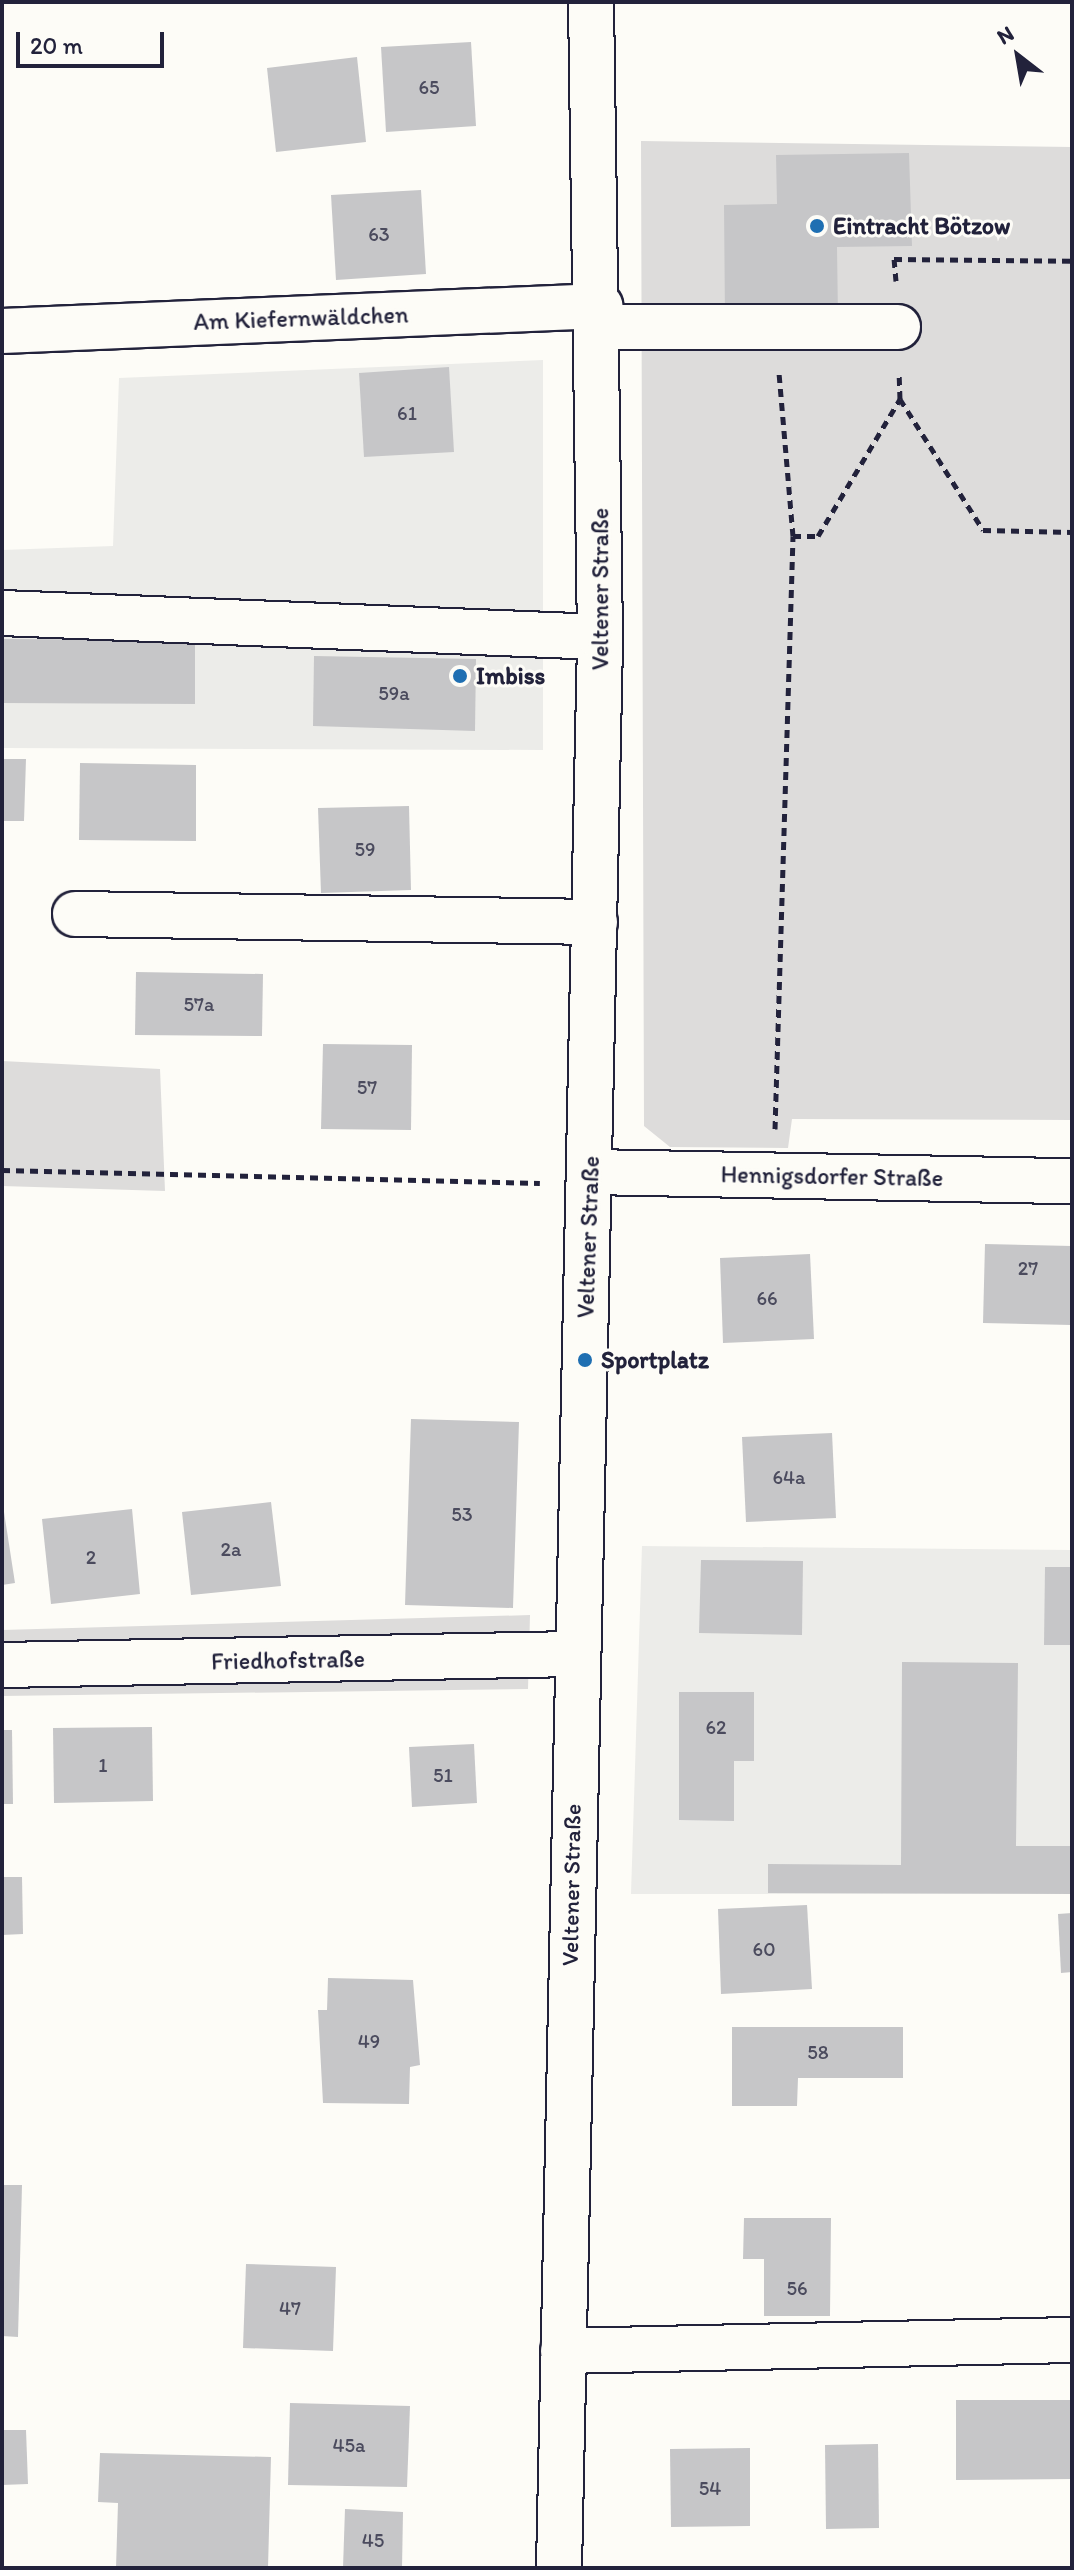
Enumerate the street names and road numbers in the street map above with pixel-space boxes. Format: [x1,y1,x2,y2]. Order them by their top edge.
street label: Am Kiefernwäldchen [193,300,409,336]
street label: Veltener Straße [586,508,614,670]
street label: Veltener Straße [571,1156,605,1318]
street label: Hennigsdorfer Straße [720,1160,944,1192]
street label: Friedhofstraße [211,1644,365,1676]
street label: Veltener Straße [555,1804,587,1966]

